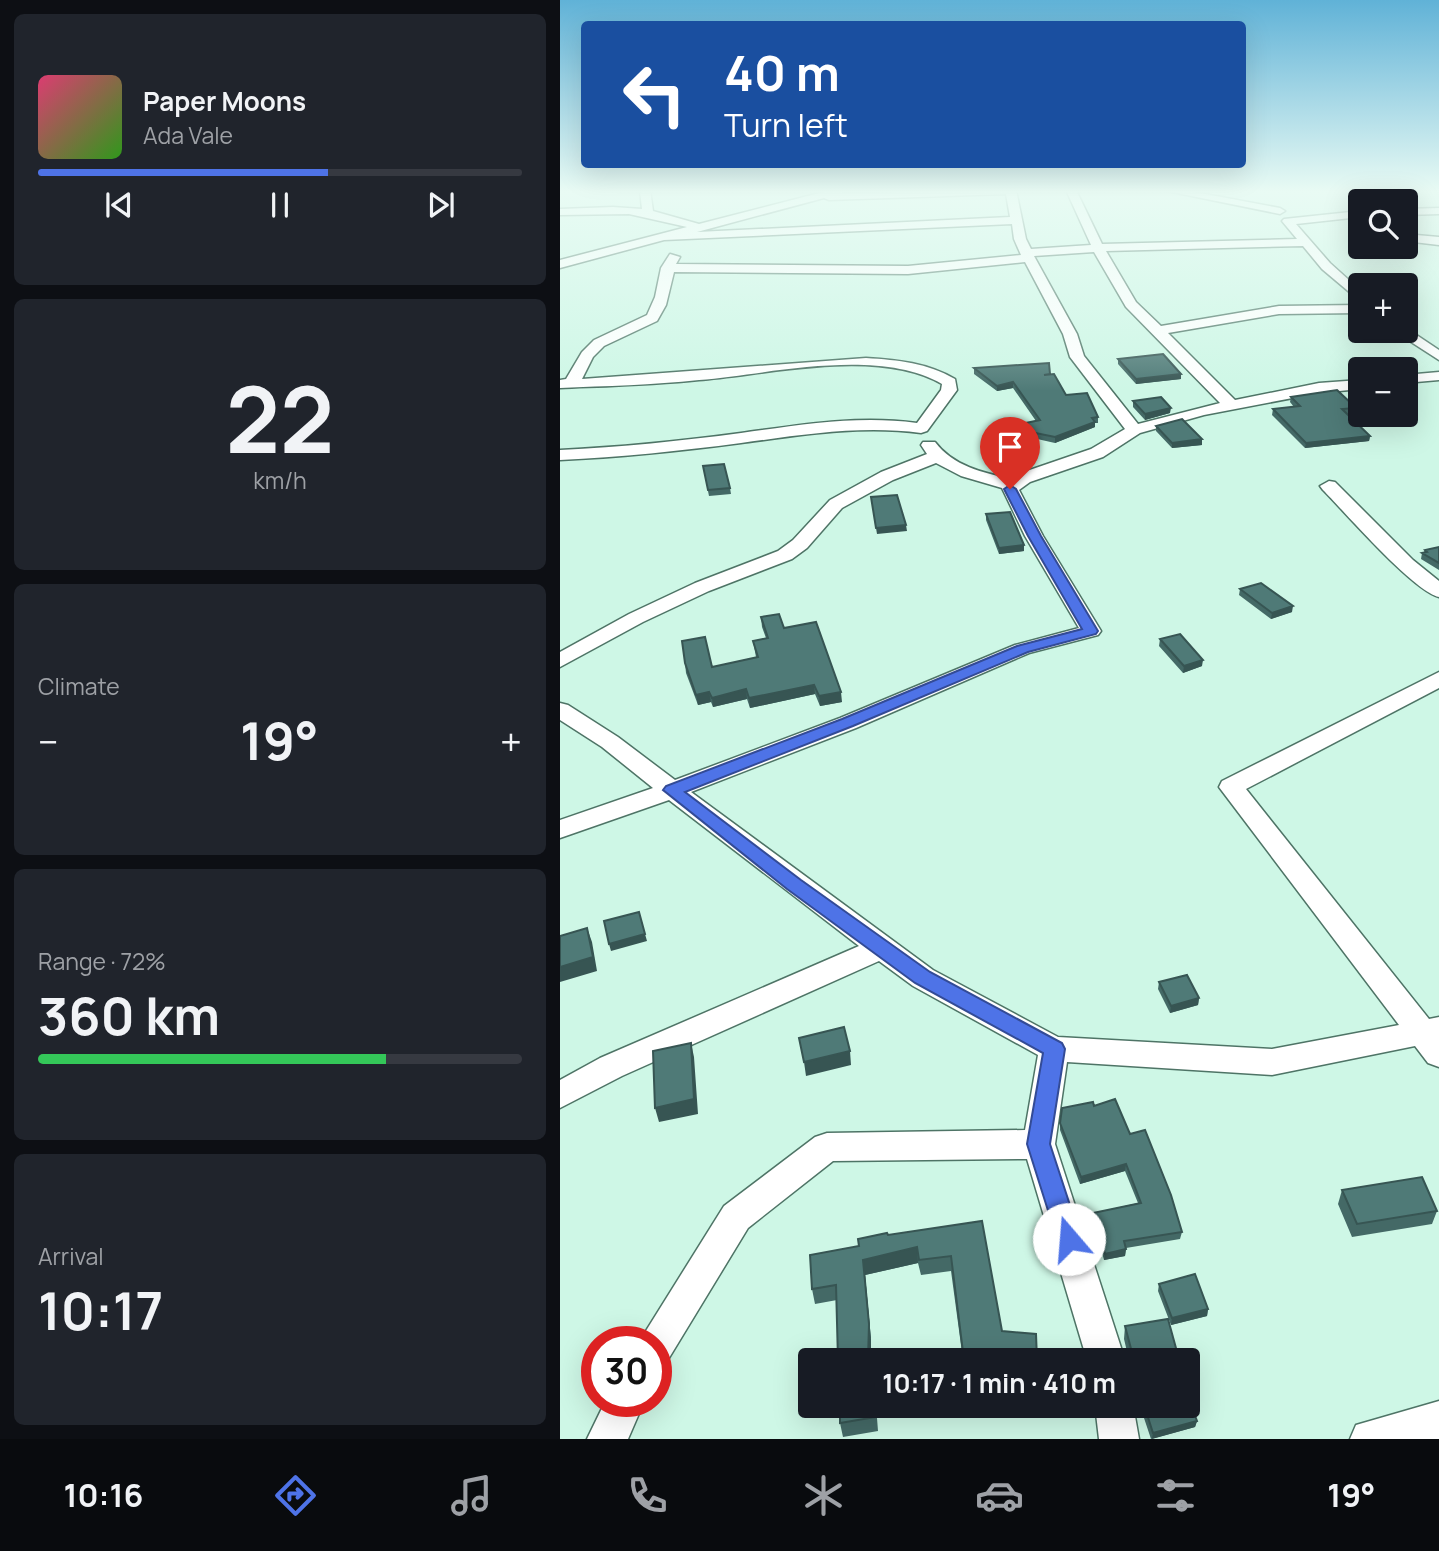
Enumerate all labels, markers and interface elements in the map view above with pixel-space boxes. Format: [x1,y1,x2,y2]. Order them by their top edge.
text: 40 m [724,39,840,106]
icon: left [609,49,700,140]
text: Paper Moons [143,83,306,119]
text: Turn left [724,103,848,147]
text: Ada Vale [143,119,233,151]
icon: previous [100,186,138,224]
icon: pause [261,186,299,224]
icon: next [422,186,460,224]
map controls [1348,189,1418,427]
button: search [1348,189,1418,259]
button: + [1348,273,1418,343]
text: 22 [226,356,334,480]
button: − [1348,357,1418,427]
pin [980,417,1040,489]
icon: arrive [991,428,1029,466]
text: km/h [253,464,307,496]
text: Climate [38,670,120,702]
text: 19° [240,705,319,776]
text: − [38,715,59,767]
text: + [500,715,522,767]
text: Range · 72% [38,945,166,977]
text: 360 km [38,980,220,1051]
position arrow [1032,1202,1106,1276]
text: Arrival [38,1240,104,1272]
text: 10:17 [38,1275,163,1346]
speed limit sign: 30 [581,1326,672,1417]
text: 10:17 · 1 min · 410 m [882,1365,1116,1401]
icon: directions [271,1471,320,1520]
icon: music [447,1471,496,1520]
icon: phone [623,1471,672,1520]
icon: climate [799,1471,848,1520]
icon: car [975,1471,1024,1520]
icon: filters [1151,1471,1200,1520]
text: 10:16 [64,1473,143,1517]
text: 19° [1327,1473,1375,1517]

